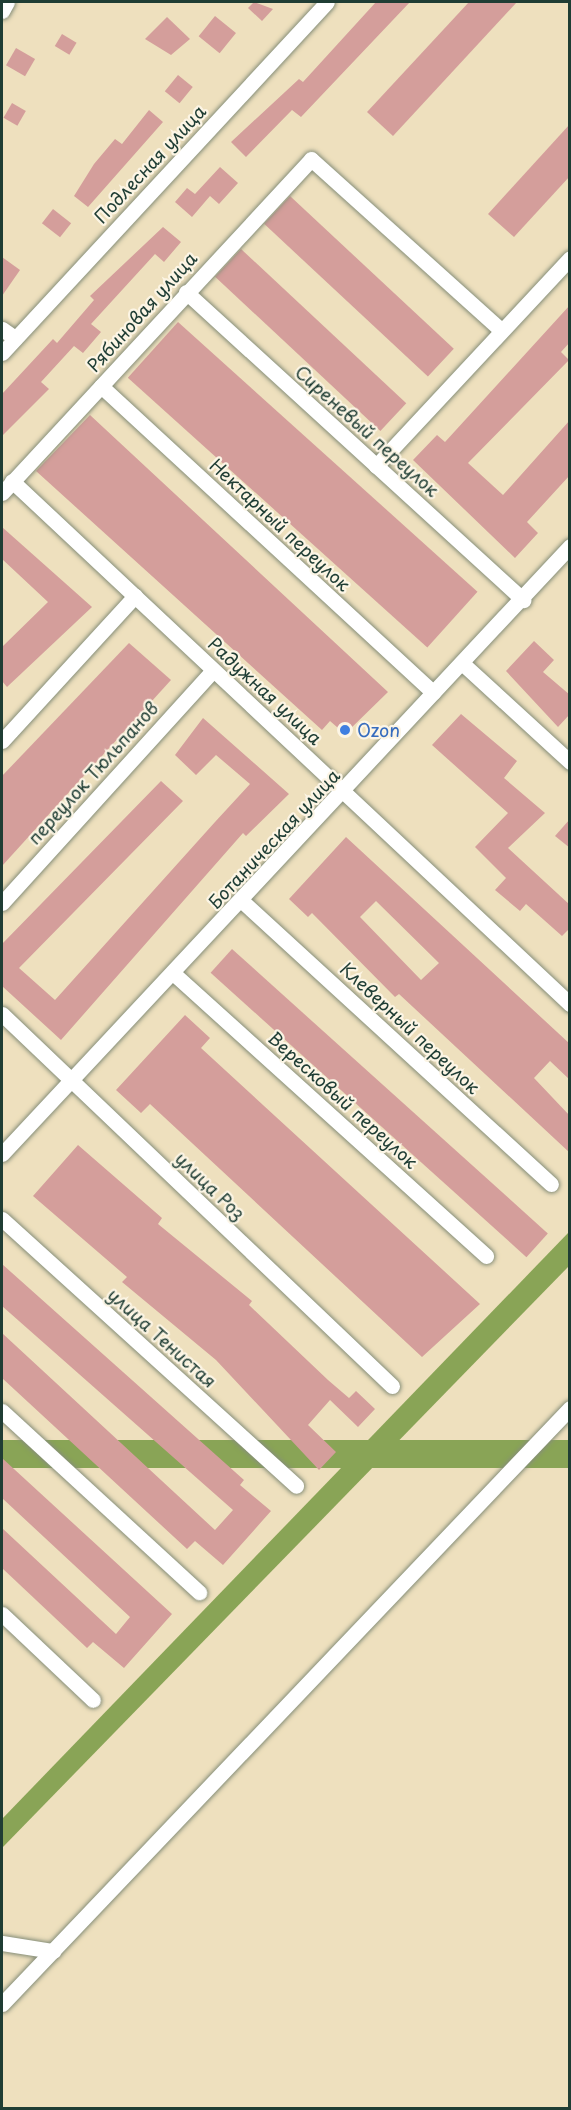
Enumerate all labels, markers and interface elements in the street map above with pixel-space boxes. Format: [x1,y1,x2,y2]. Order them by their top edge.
street label: Подлесная улица [89,100,211,228]
street label: Рябиновая улица [82,248,202,376]
street label: Сиреневый переулок [291,361,443,501]
street label: Нектарный переулок [205,454,355,596]
street label: Радужная улица [203,632,327,750]
street label: переулок Тюльпанов [23,697,163,849]
place label: Ozon [357,719,400,741]
marker: Ozon [338,723,352,737]
street label: Ботаническая улица [203,764,345,914]
street label: Клеверный переулок [335,957,485,1099]
street label: Вересковый переулок [264,1027,422,1173]
street label: улица Роз [170,1147,250,1225]
street label: улица Тенистая [103,1283,221,1393]

